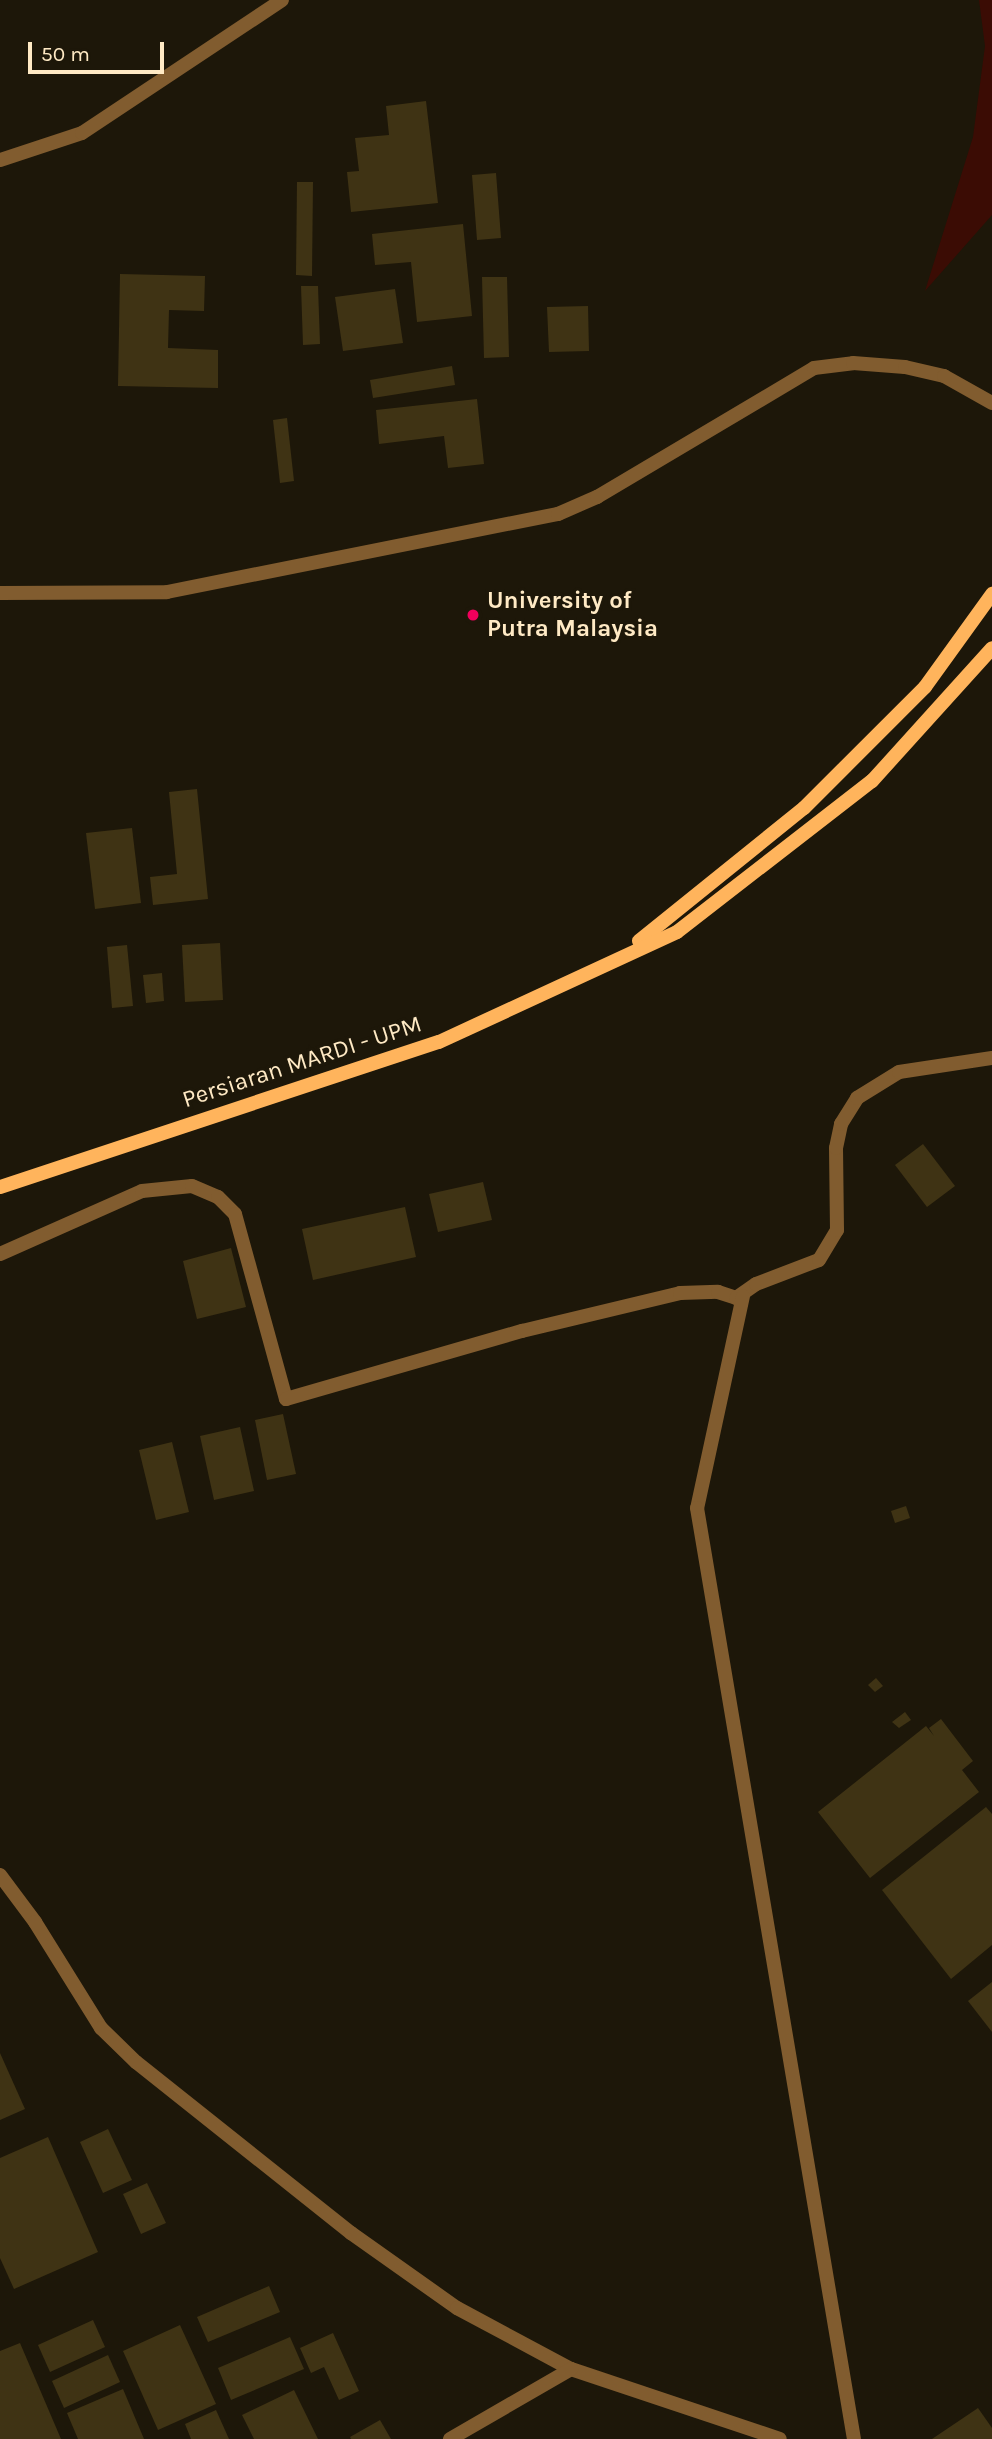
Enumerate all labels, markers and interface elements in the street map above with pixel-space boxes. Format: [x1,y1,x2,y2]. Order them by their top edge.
scale bar [32,28,168,72]
text: 50 m [41,42,90,66]
place label: University of Putra Malaysia [487,587,658,643]
marker: University of Putra Malaysia [465,607,481,623]
street label: Persiaran MARDI - UPM [179,1010,425,1114]

